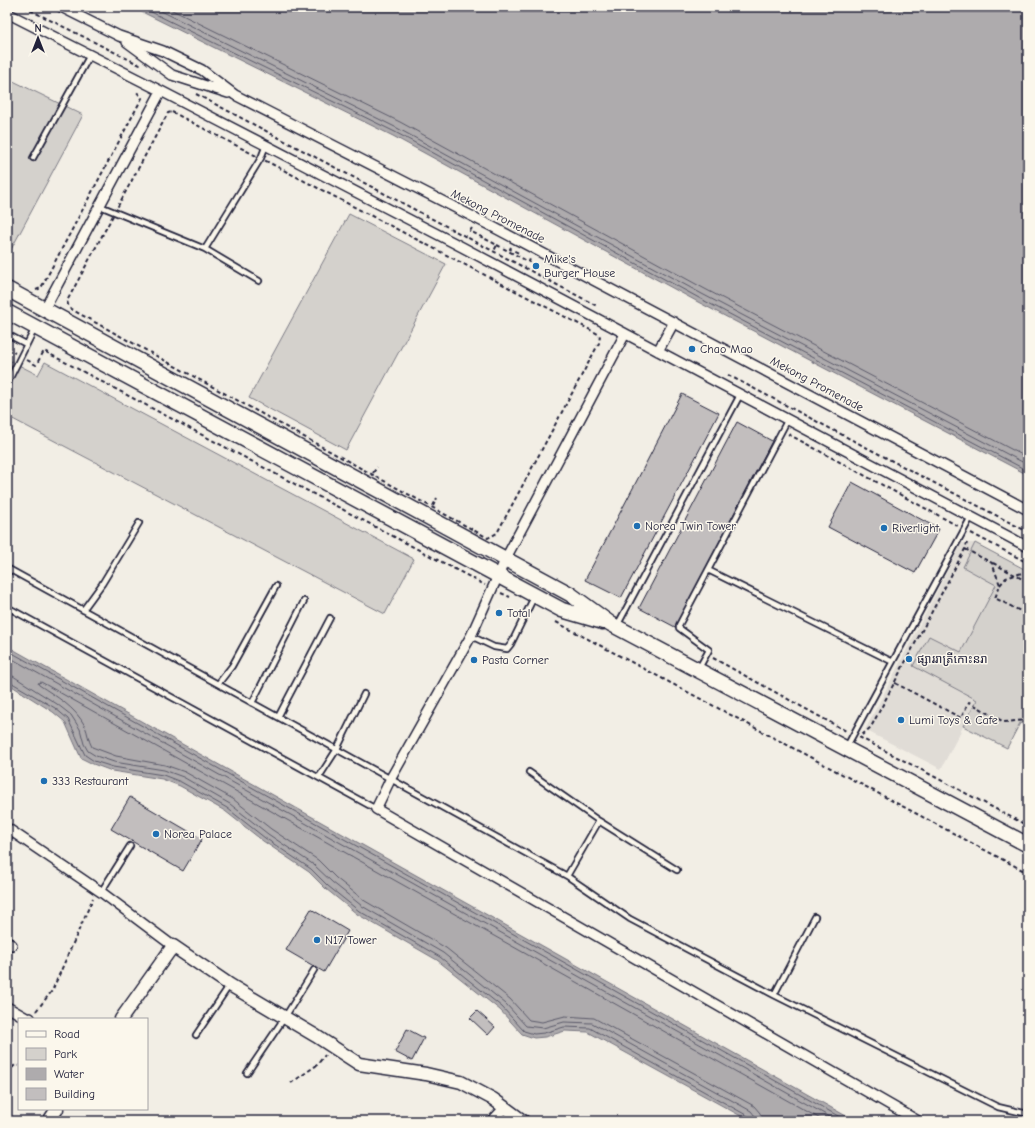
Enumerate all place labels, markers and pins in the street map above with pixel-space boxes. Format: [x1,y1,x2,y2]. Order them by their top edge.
place label: Mike's Burger House [544,252,615,280]
marker: Mike's Burger House [531,261,541,271]
place label: Chao Mao [700,342,753,356]
marker: Chao Mao [687,344,697,354]
place label: Norea Twin Tower [645,519,736,533]
marker: Norea Twin Tower [632,521,642,531]
place label: Riverlight [892,521,940,535]
marker: Riverlight [879,523,889,533]
place label: Total [507,606,530,620]
marker: Total [494,608,504,618]
place label: ផ្សាររាត្រីកោះនរា [917,652,988,666]
place label: Pasta Corner [482,653,549,667]
marker: ផ្សាររាត្រីកោះនរា [904,654,914,664]
marker: Pasta Corner [469,655,479,665]
place label: Lumi Toys & Cafe [909,713,998,727]
marker: Lumi Toys & Cafe [896,715,906,725]
place label: 333 Restaurant [52,774,129,788]
marker: 333 Restaurant [39,776,49,786]
place label: Norea Palace [164,827,232,841]
marker: Norea Palace [151,829,161,839]
place label: N17 Tower [325,933,377,947]
marker: N17 Tower [312,935,322,945]

